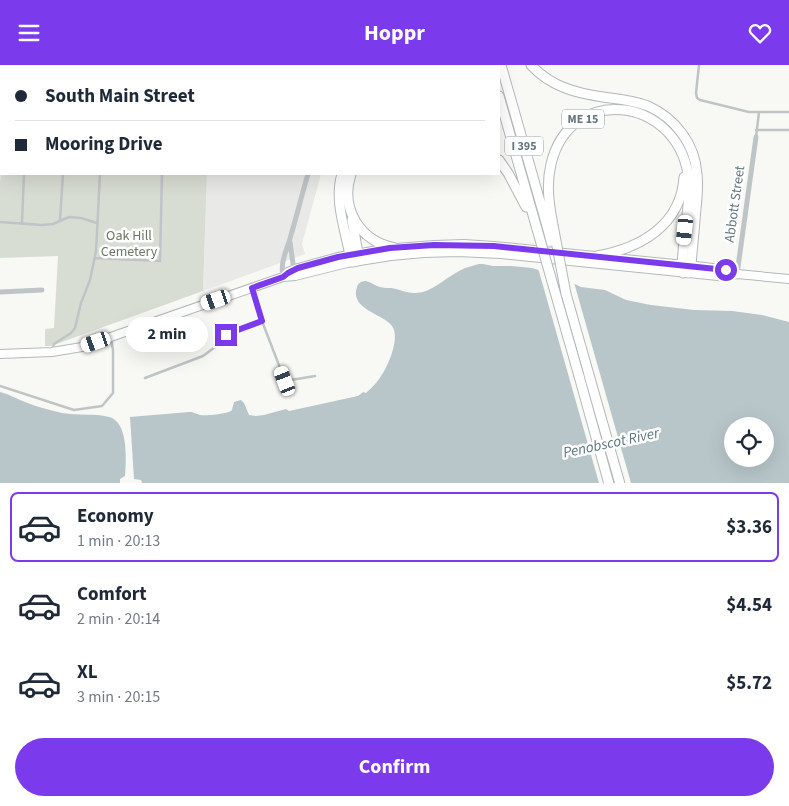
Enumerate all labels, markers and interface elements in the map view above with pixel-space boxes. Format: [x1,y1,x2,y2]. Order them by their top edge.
text: Hoppr [364,17,425,49]
icon: menu [15,19,43,47]
icon: heart [746,19,774,47]
text: South Main Street [45,83,195,110]
road number: ME 15 [562,109,604,129]
text: Mooring Drive [45,131,163,158]
road number: I 395 [505,137,543,155]
street label: Abbott Street [720,164,750,244]
car [675,214,694,246]
park label: Oak Hill Cemetery [101,226,158,262]
route start [715,259,737,281]
car [199,288,232,312]
callout: 2 min [126,317,208,353]
text: 2 min [148,323,186,345]
route end [215,324,237,346]
car [79,330,112,354]
car [272,364,297,398]
map controls [724,417,774,467]
button: locate [724,417,774,467]
water label: Penobscot River [561,422,662,463]
text: Economy [77,503,154,530]
icon: car [17,505,62,550]
text: $3.36 [726,514,772,541]
text: 1 min · 20:13 [77,530,160,552]
text: Comfort [77,581,147,608]
icon: car [17,583,62,628]
text: $4.54 [726,592,772,619]
text: 2 min · 20:14 [77,608,160,630]
text: XL [77,659,98,686]
icon: car [17,661,62,706]
text: $5.72 [726,670,772,697]
text: 3 min · 20:15 [77,686,160,708]
button: Confirm [15,738,774,796]

